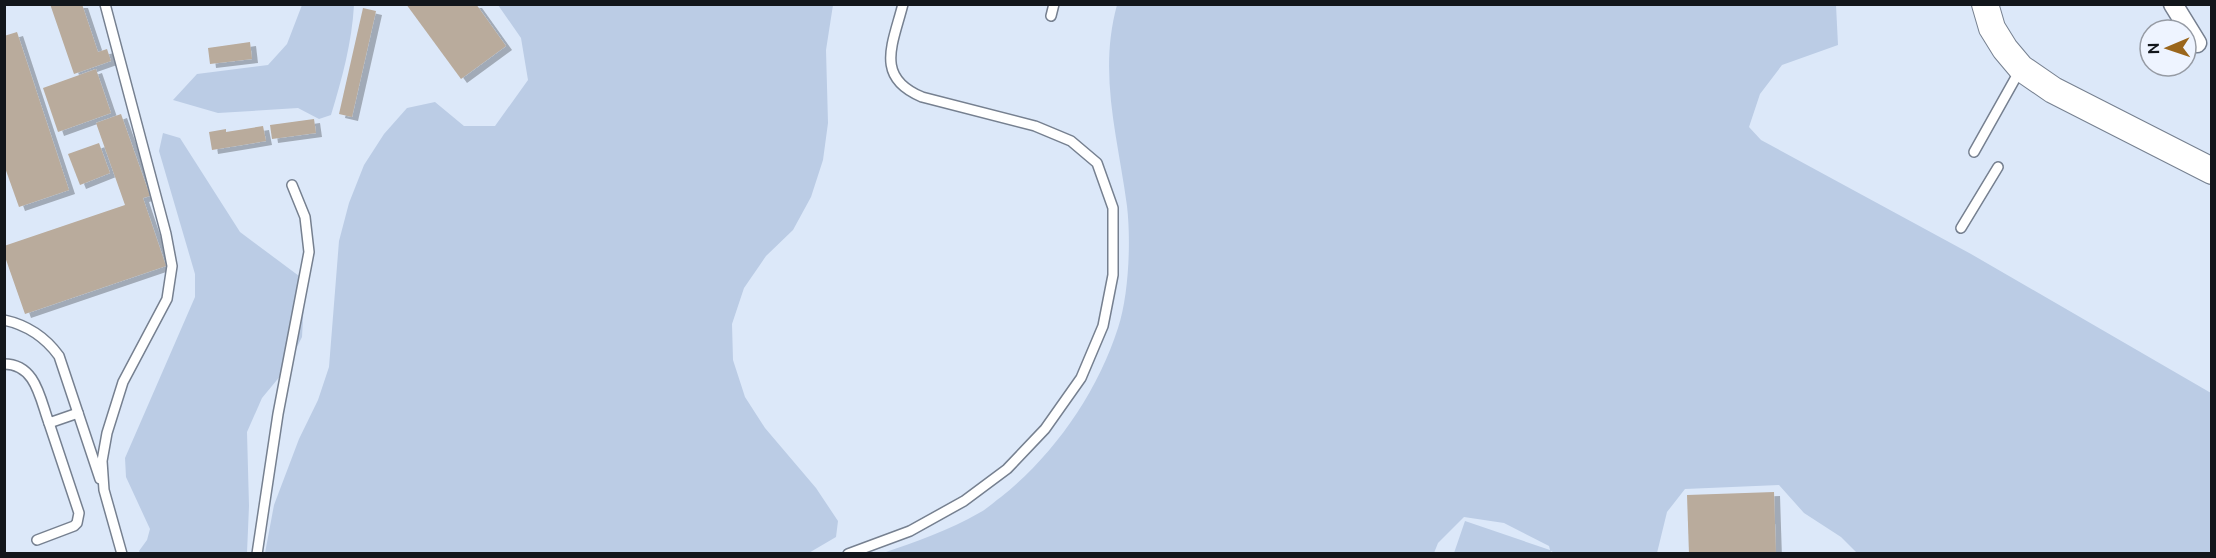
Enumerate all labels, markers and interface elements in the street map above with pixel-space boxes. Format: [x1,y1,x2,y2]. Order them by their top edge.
north arrow [2138,18,2198,78]
text: N [2144,42,2162,55]

